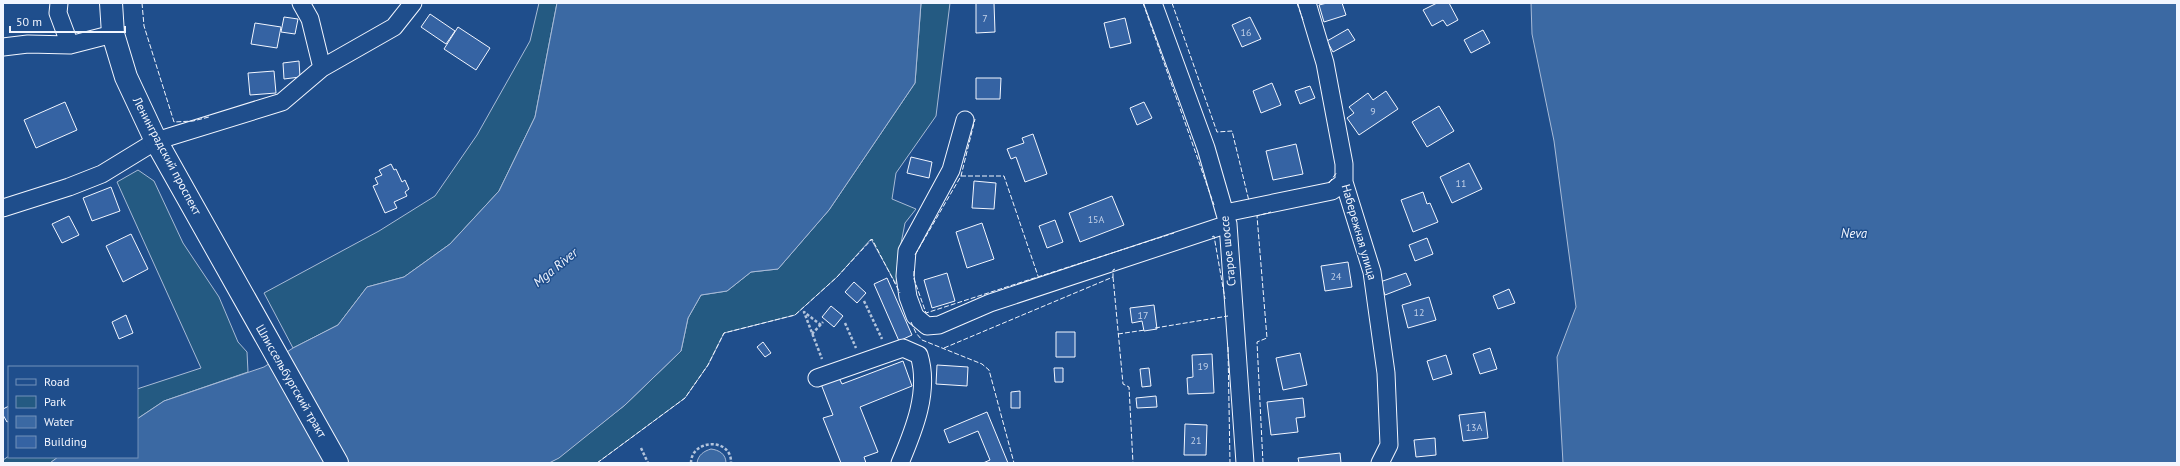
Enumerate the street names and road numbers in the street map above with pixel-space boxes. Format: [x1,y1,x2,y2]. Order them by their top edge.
street label: Ленинградский проспект [129,93,205,218]
street label: Набережная улица [1339,182,1380,281]
street label: Старое шоссе [1216,215,1239,287]
street label: Шлиссельбургский тракт [253,321,330,440]

